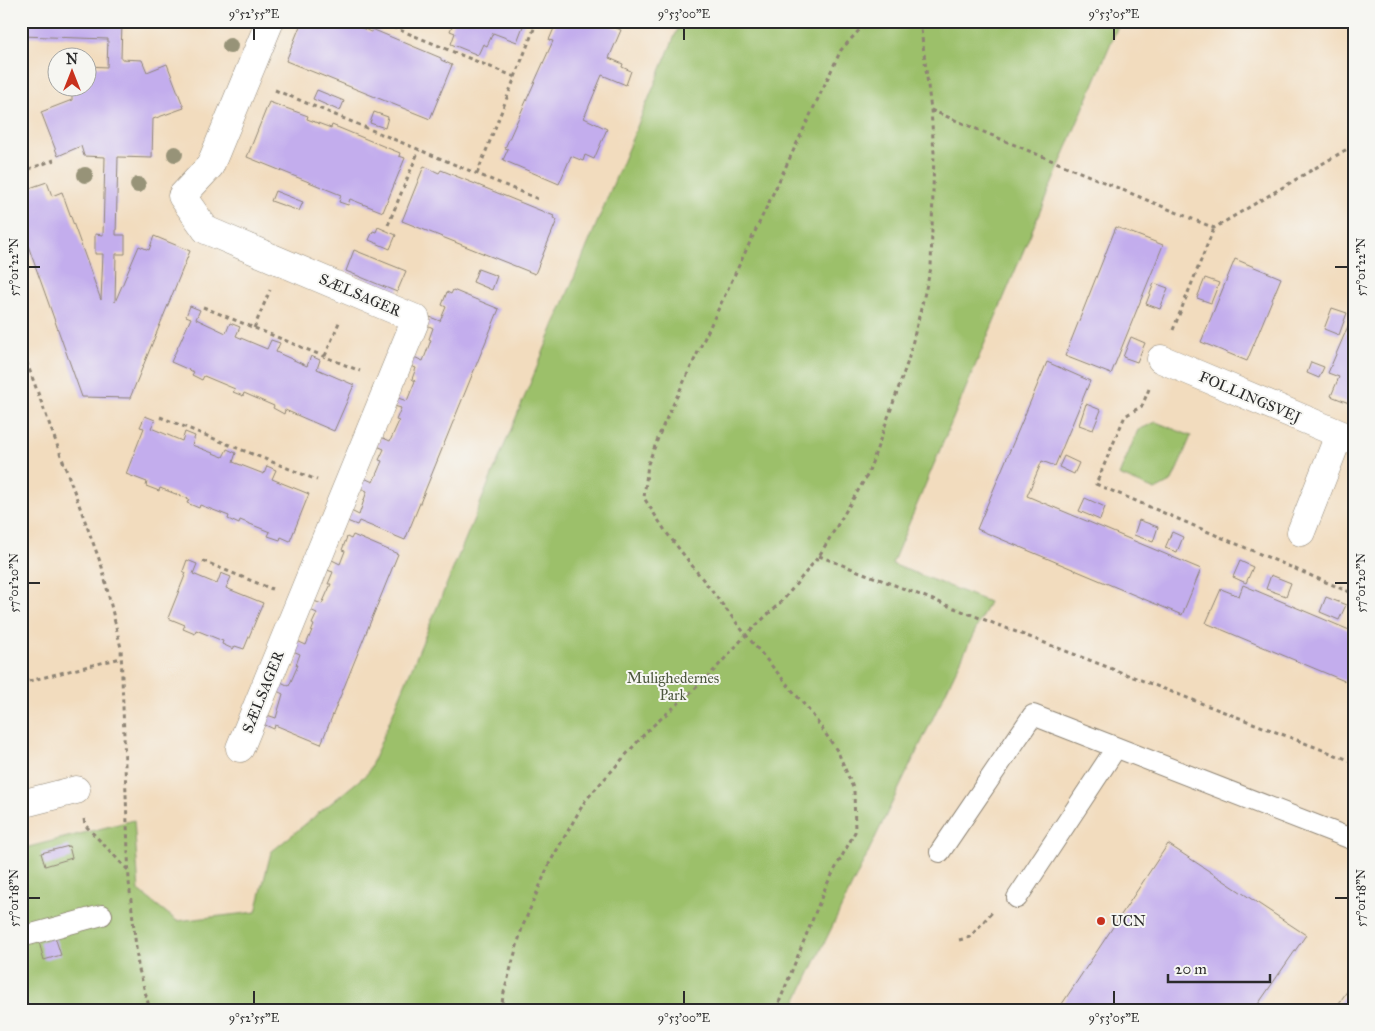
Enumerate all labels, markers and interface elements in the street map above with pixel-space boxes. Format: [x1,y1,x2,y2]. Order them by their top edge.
text: 9°52'55"E [229,7,280,21]
text: 9°53'00"E [658,7,711,21]
text: 9°53'05"E [1089,7,1140,21]
north arrow [48,48,98,98]
text: N [66,51,78,68]
text: 57°01'22"N [7,238,21,296]
text: 57°01'22"N [1354,238,1368,296]
street label: SÆLSAGER [316,270,404,320]
street label: FOLLINGSVEJ [1196,367,1304,427]
text: 57°01'20"N [7,553,21,613]
text: 57°01'20"N [1354,553,1368,613]
street label: SÆLSAGER [238,648,288,736]
park label: Mulighedernes Park [627,669,719,704]
text: 57°01'18"N [7,869,21,927]
text: 57°01'18"N [1354,869,1368,927]
place label: UCN [1111,912,1146,930]
marker: UCN [1095,915,1107,927]
scale bar [1168,951,1270,983]
text: 20 m [1175,960,1207,978]
text: 9°52'55"E [229,1011,280,1025]
text: 9°53'00"E [658,1011,711,1025]
text: 9°53'05"E [1089,1011,1140,1025]

